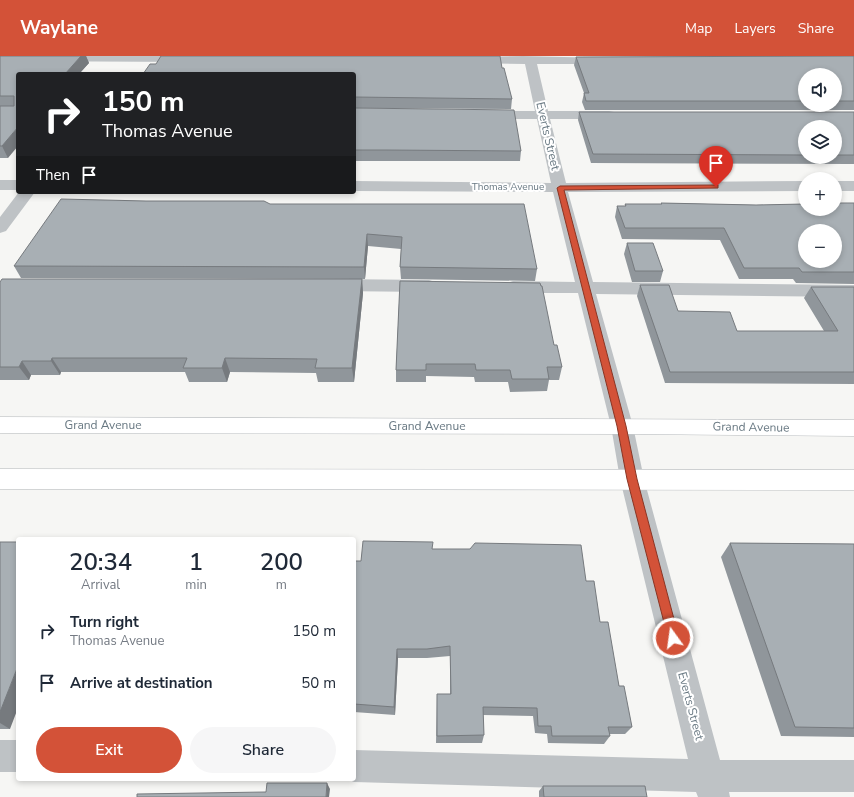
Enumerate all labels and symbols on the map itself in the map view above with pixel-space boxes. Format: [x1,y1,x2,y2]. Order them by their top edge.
street label: Everts Street [532,100,564,173]
pin [699,146,733,187]
street label: Thomas Avenue [472,180,544,194]
street label: Grand Avenue [64,417,142,433]
street label: Grand Avenue [388,418,466,434]
street label: Grand Avenue [712,418,790,436]
position arrow [652,617,694,659]
street label: Everts Street [674,670,708,743]

